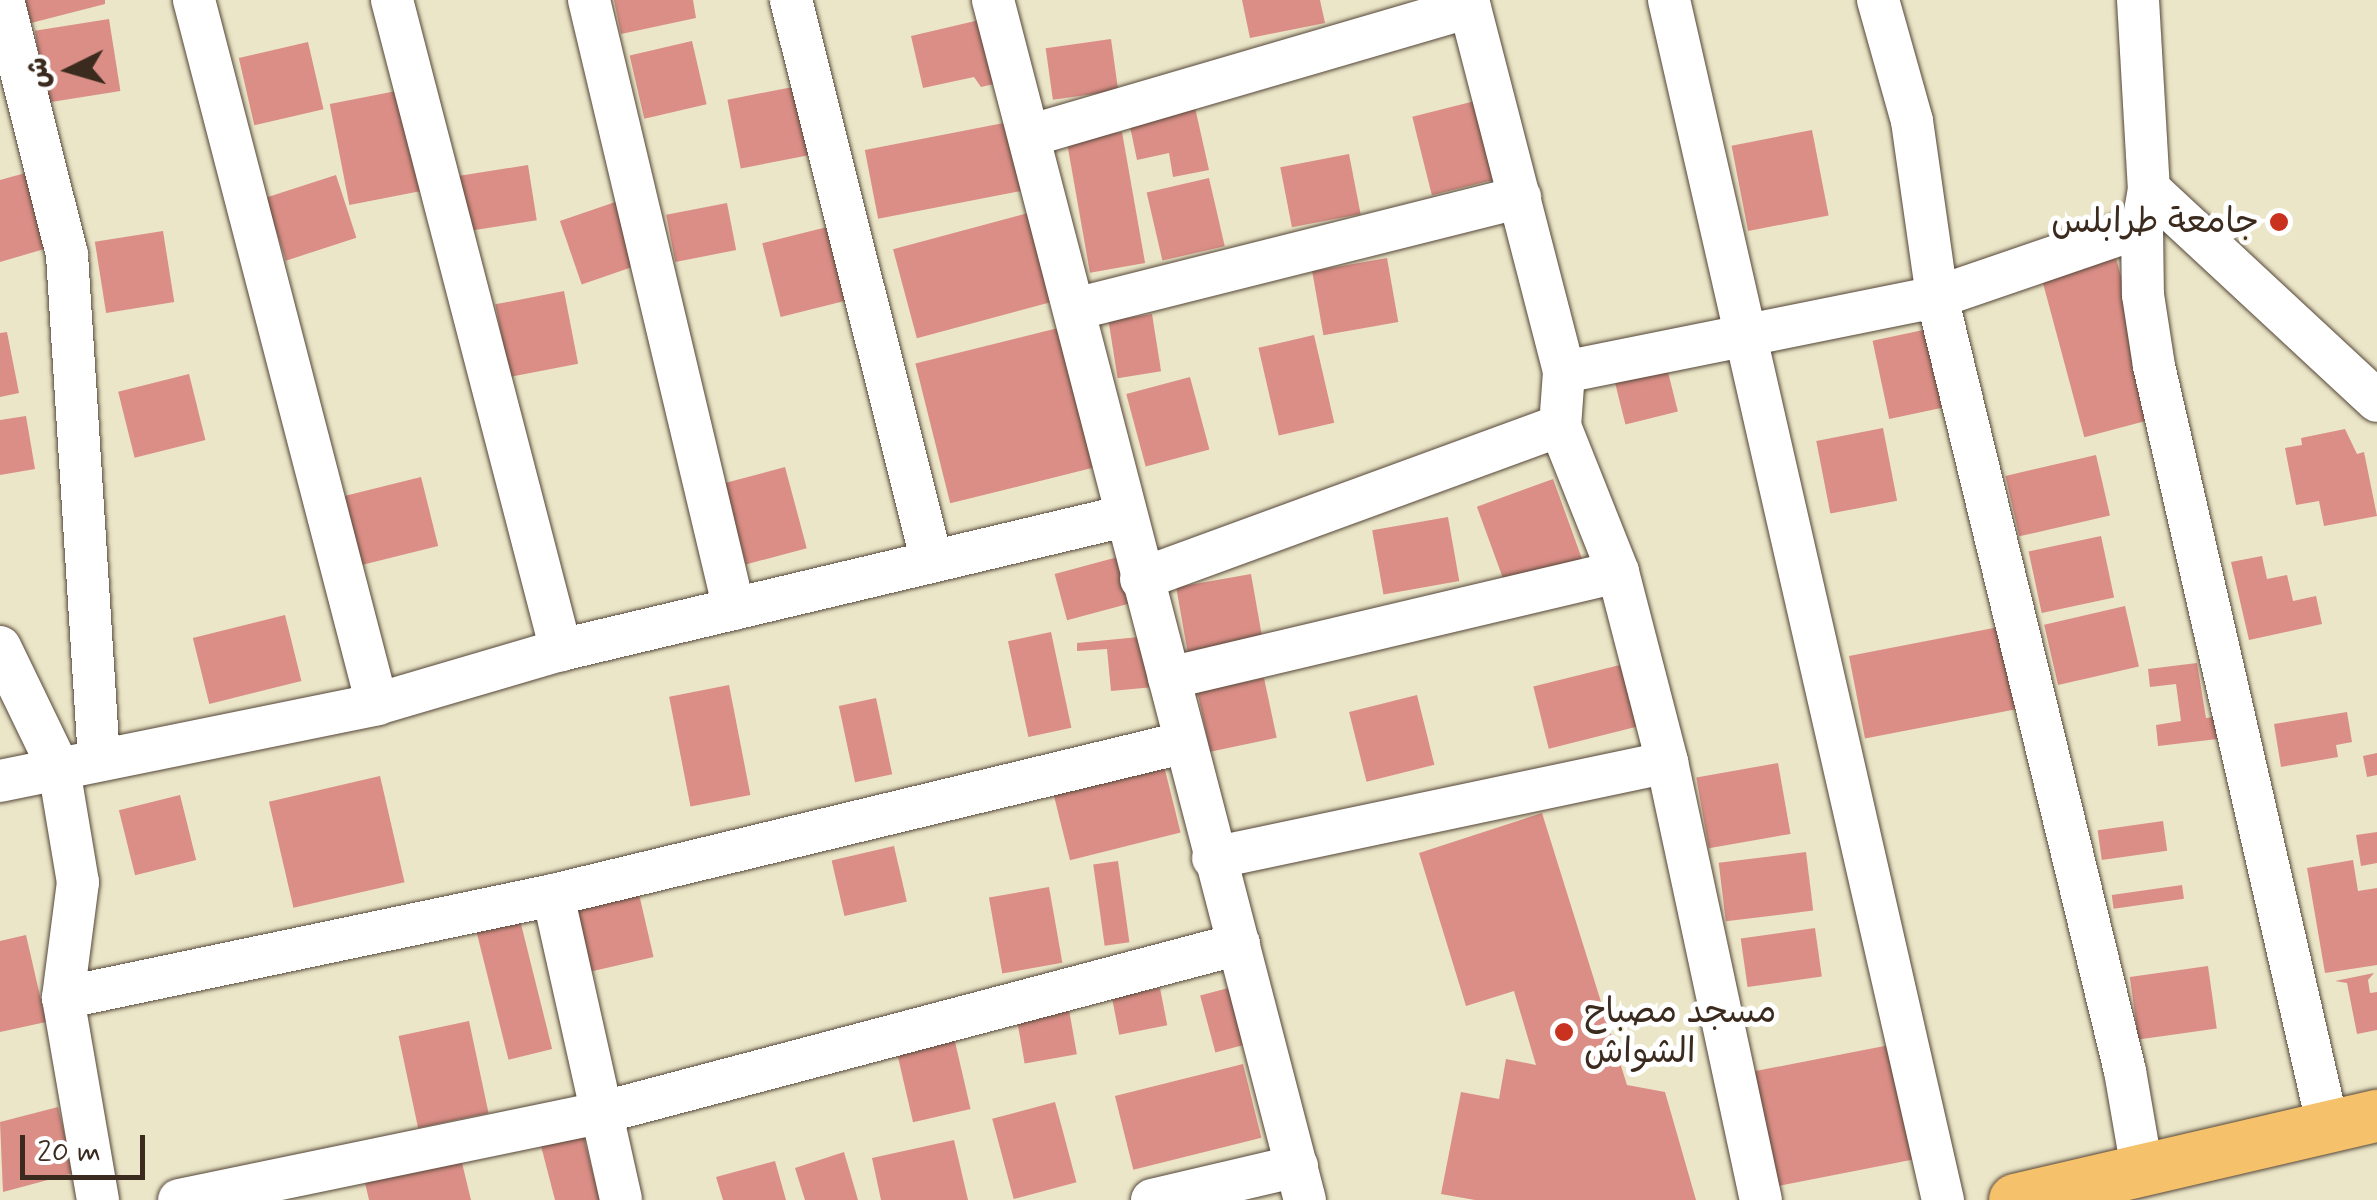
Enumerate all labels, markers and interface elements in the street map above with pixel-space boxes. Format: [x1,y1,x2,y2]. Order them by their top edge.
north arrow [20,20,120,120]
text: ش [20,56,59,90]
place label: جامعة طرابلس [2051,201,2259,243]
marker: جامعة طرابلس [2268,211,2290,233]
place label: مسجد مصباح الشواش [1584,991,1776,1073]
marker: مسجد مصباح الشواش [1553,1021,1575,1043]
scale bar [25,1115,150,1177]
text: 20 m [37,1133,101,1172]

